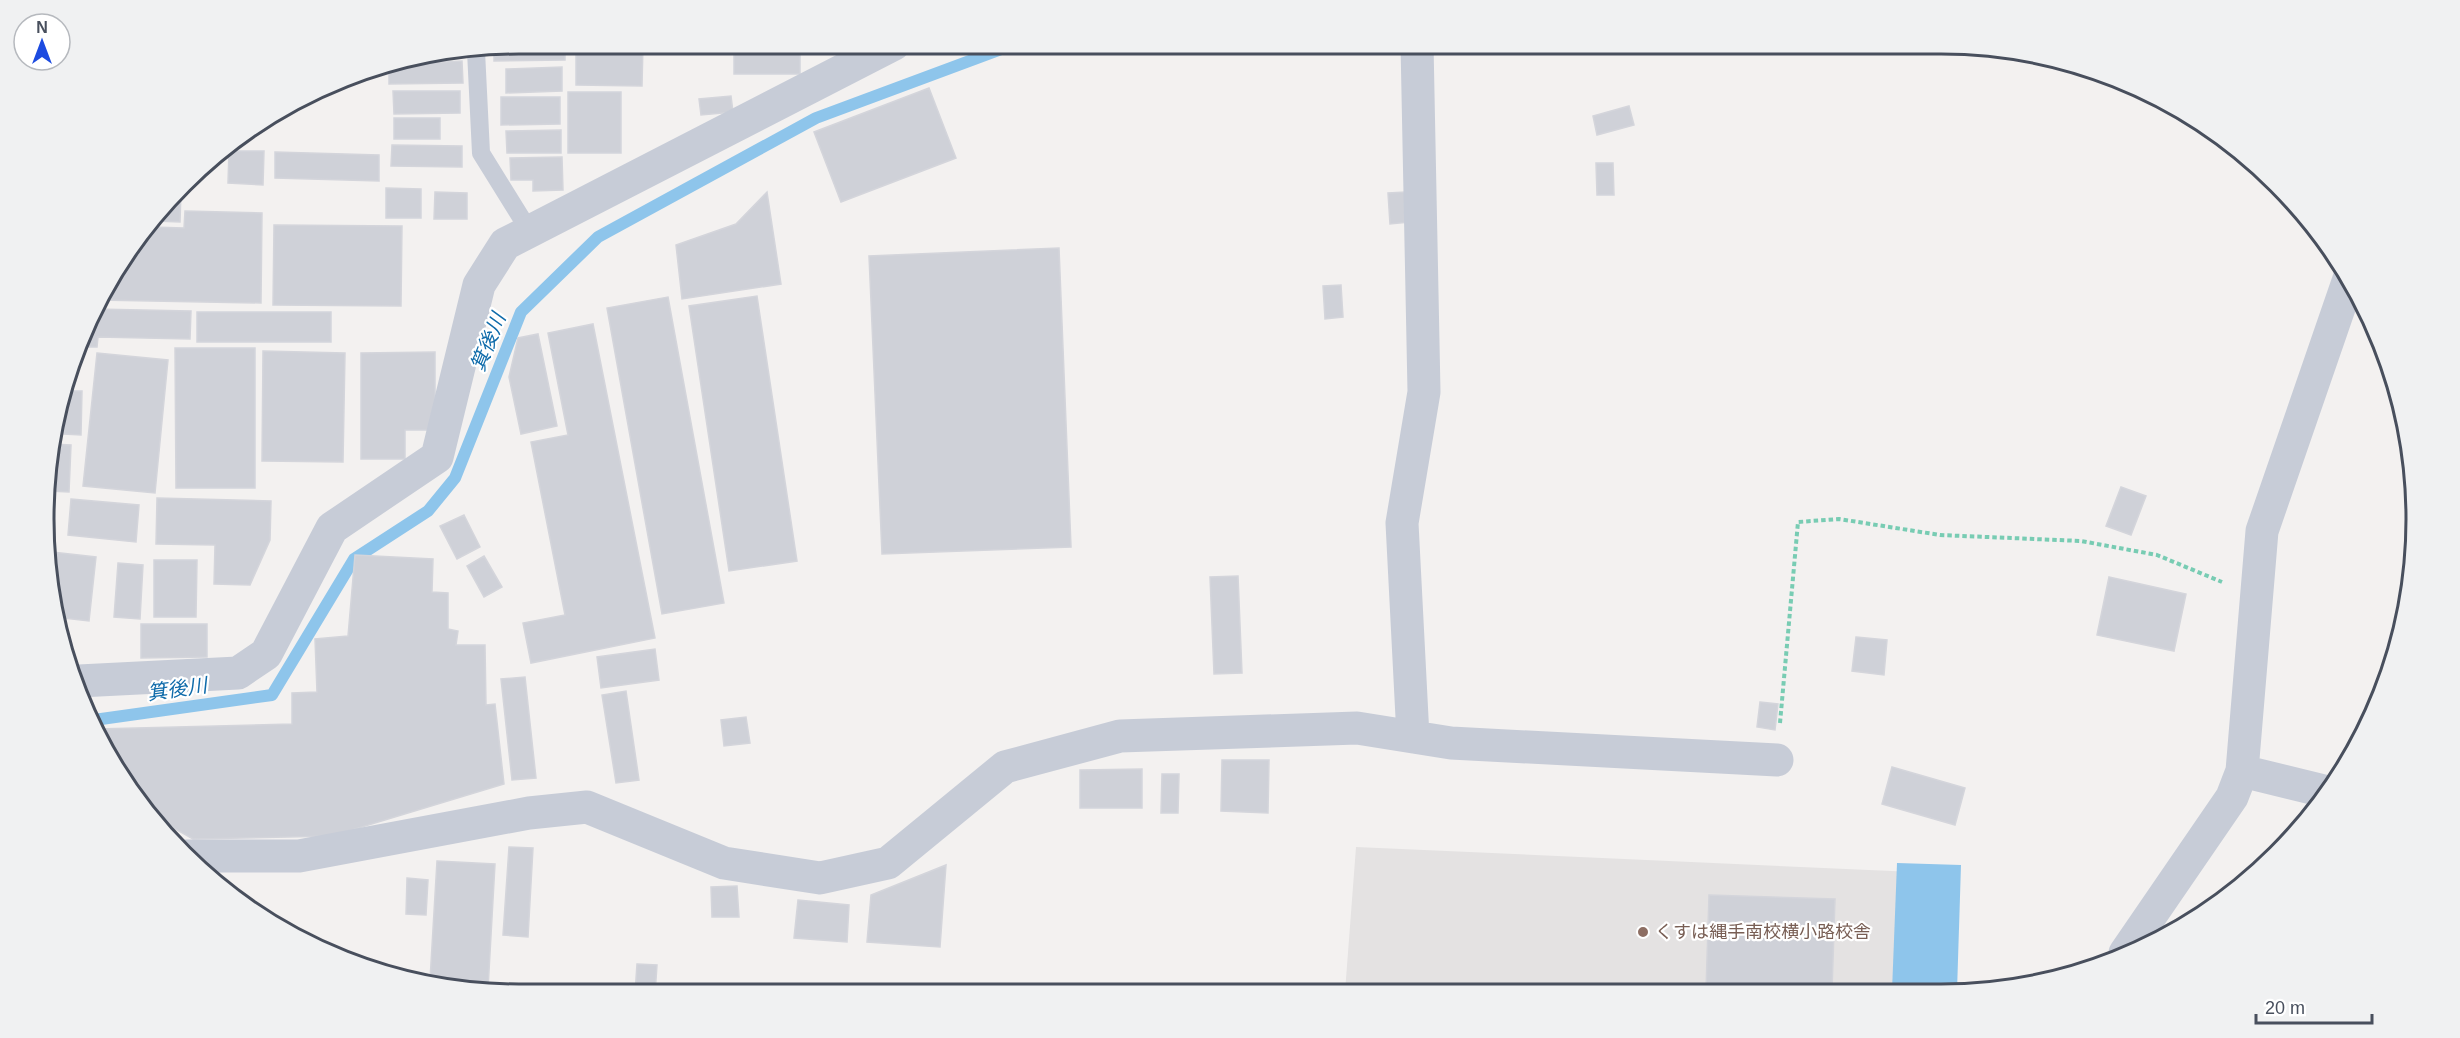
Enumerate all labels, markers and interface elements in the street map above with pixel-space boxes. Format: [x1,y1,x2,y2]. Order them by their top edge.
north arrow [12,12,72,72]
text: N [36,19,48,36]
water label: 箕後川 [467,308,510,374]
water label: 箕後川 [146,674,210,704]
place label: くすは縄手南校横小路校舎 [1655,922,1871,942]
marker: くすは縄手南校横小路校舎 [1636,925,1650,939]
scale bar [2256,987,2372,1025]
text: 20 m [2265,998,2305,1018]

